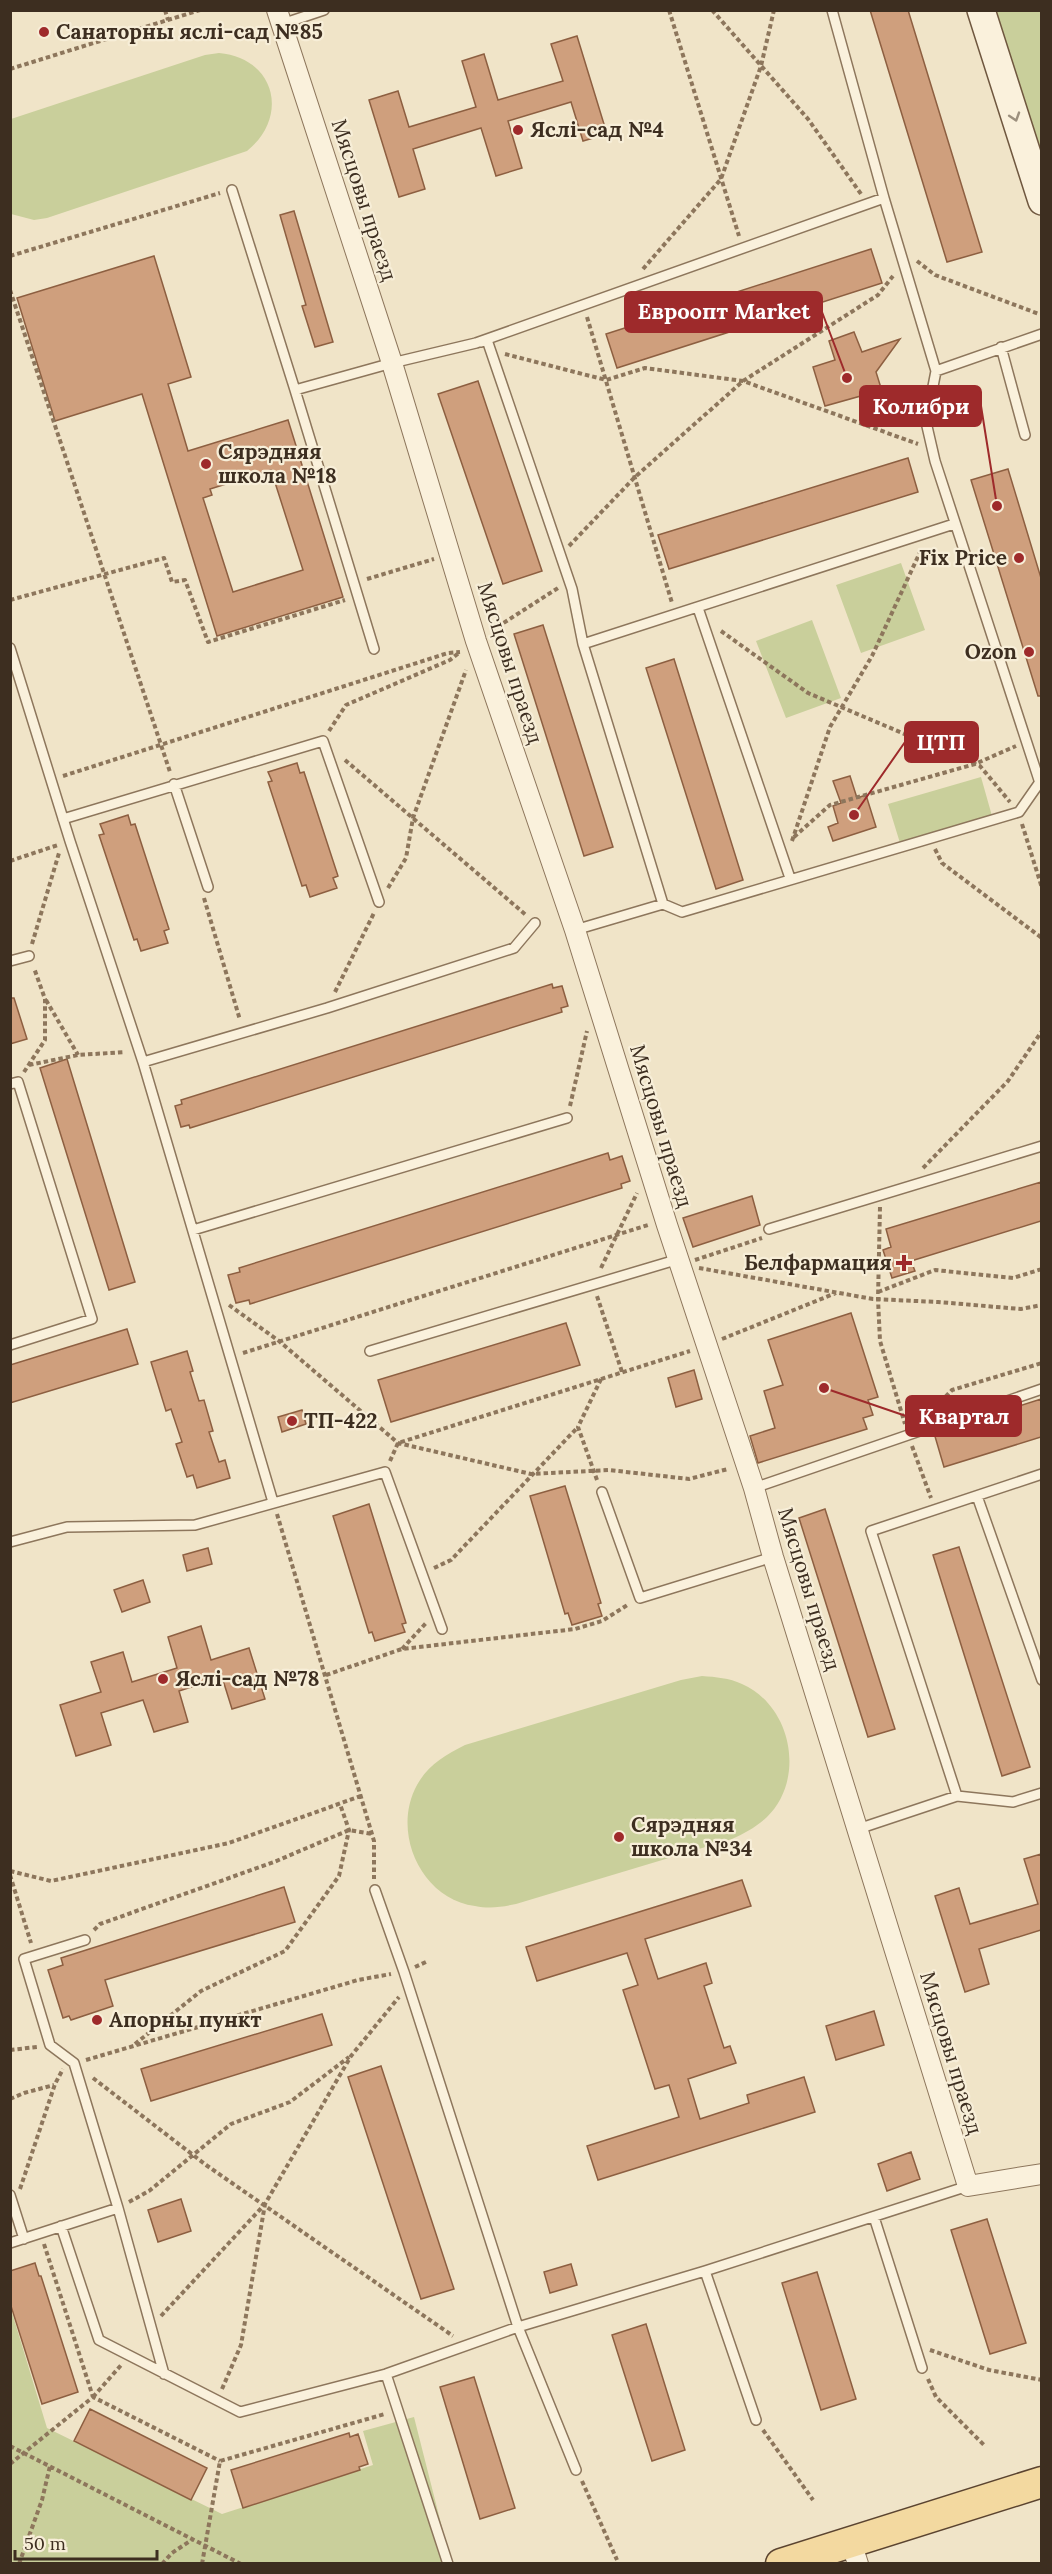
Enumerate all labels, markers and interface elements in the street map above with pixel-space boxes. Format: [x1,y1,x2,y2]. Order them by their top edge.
place label: Санаторны яслі-сад №85 [56,18,323,45]
marker: Санаторны яслі-сад №85 [37,25,51,39]
one-way arrow [1008,111,1020,122]
street label: Мясцовы праезд [326,115,403,284]
place label: Яслі-сад №4 [530,116,664,143]
marker: Яслі-сад №4 [511,123,525,137]
callout: Евроопт Market [625,292,822,332]
text: Евроопт Market [638,297,811,325]
callout: Колибри [860,386,981,426]
text: Колибри [873,392,969,420]
place label: Сярэдняя школа №18 [218,438,337,489]
marker: Сярэдняя школа №18 [199,457,213,471]
place label: Fix Price [919,544,1007,571]
marker: Fix Price [1012,551,1026,565]
street label: Мясцовы праезд [472,578,549,747]
place label: Ozon [965,638,1017,665]
marker: Ozon [1022,645,1036,659]
callout: ЦТП [905,722,978,762]
text: ЦТП [916,728,966,756]
street label: Мясцовы праезд [624,1041,699,1211]
place label: Белфармация [744,1249,892,1276]
marker: Белфармация [897,1256,911,1270]
callout: Квартал [906,1396,1021,1436]
text: Квартал [919,1402,1009,1430]
place label: ТП-422 [304,1407,378,1434]
marker: ТП-422 [285,1414,299,1428]
street label: Мясцовы праезд [772,1504,847,1674]
place label: Яслі-сад №78 [175,1665,319,1692]
marker: Яслі-сад №78 [156,1672,170,1686]
place label: Сярэдняя школа №34 [631,1811,752,1862]
marker: Сярэдняя школа №34 [612,1830,626,1844]
street label: Мясцовы праезд [914,1968,989,2138]
place label: Апорны пункт [109,2006,262,2033]
marker: Апорны пункт [90,2013,104,2027]
scale bar [15,2523,158,2561]
text: 50 m [24,2532,66,2555]

